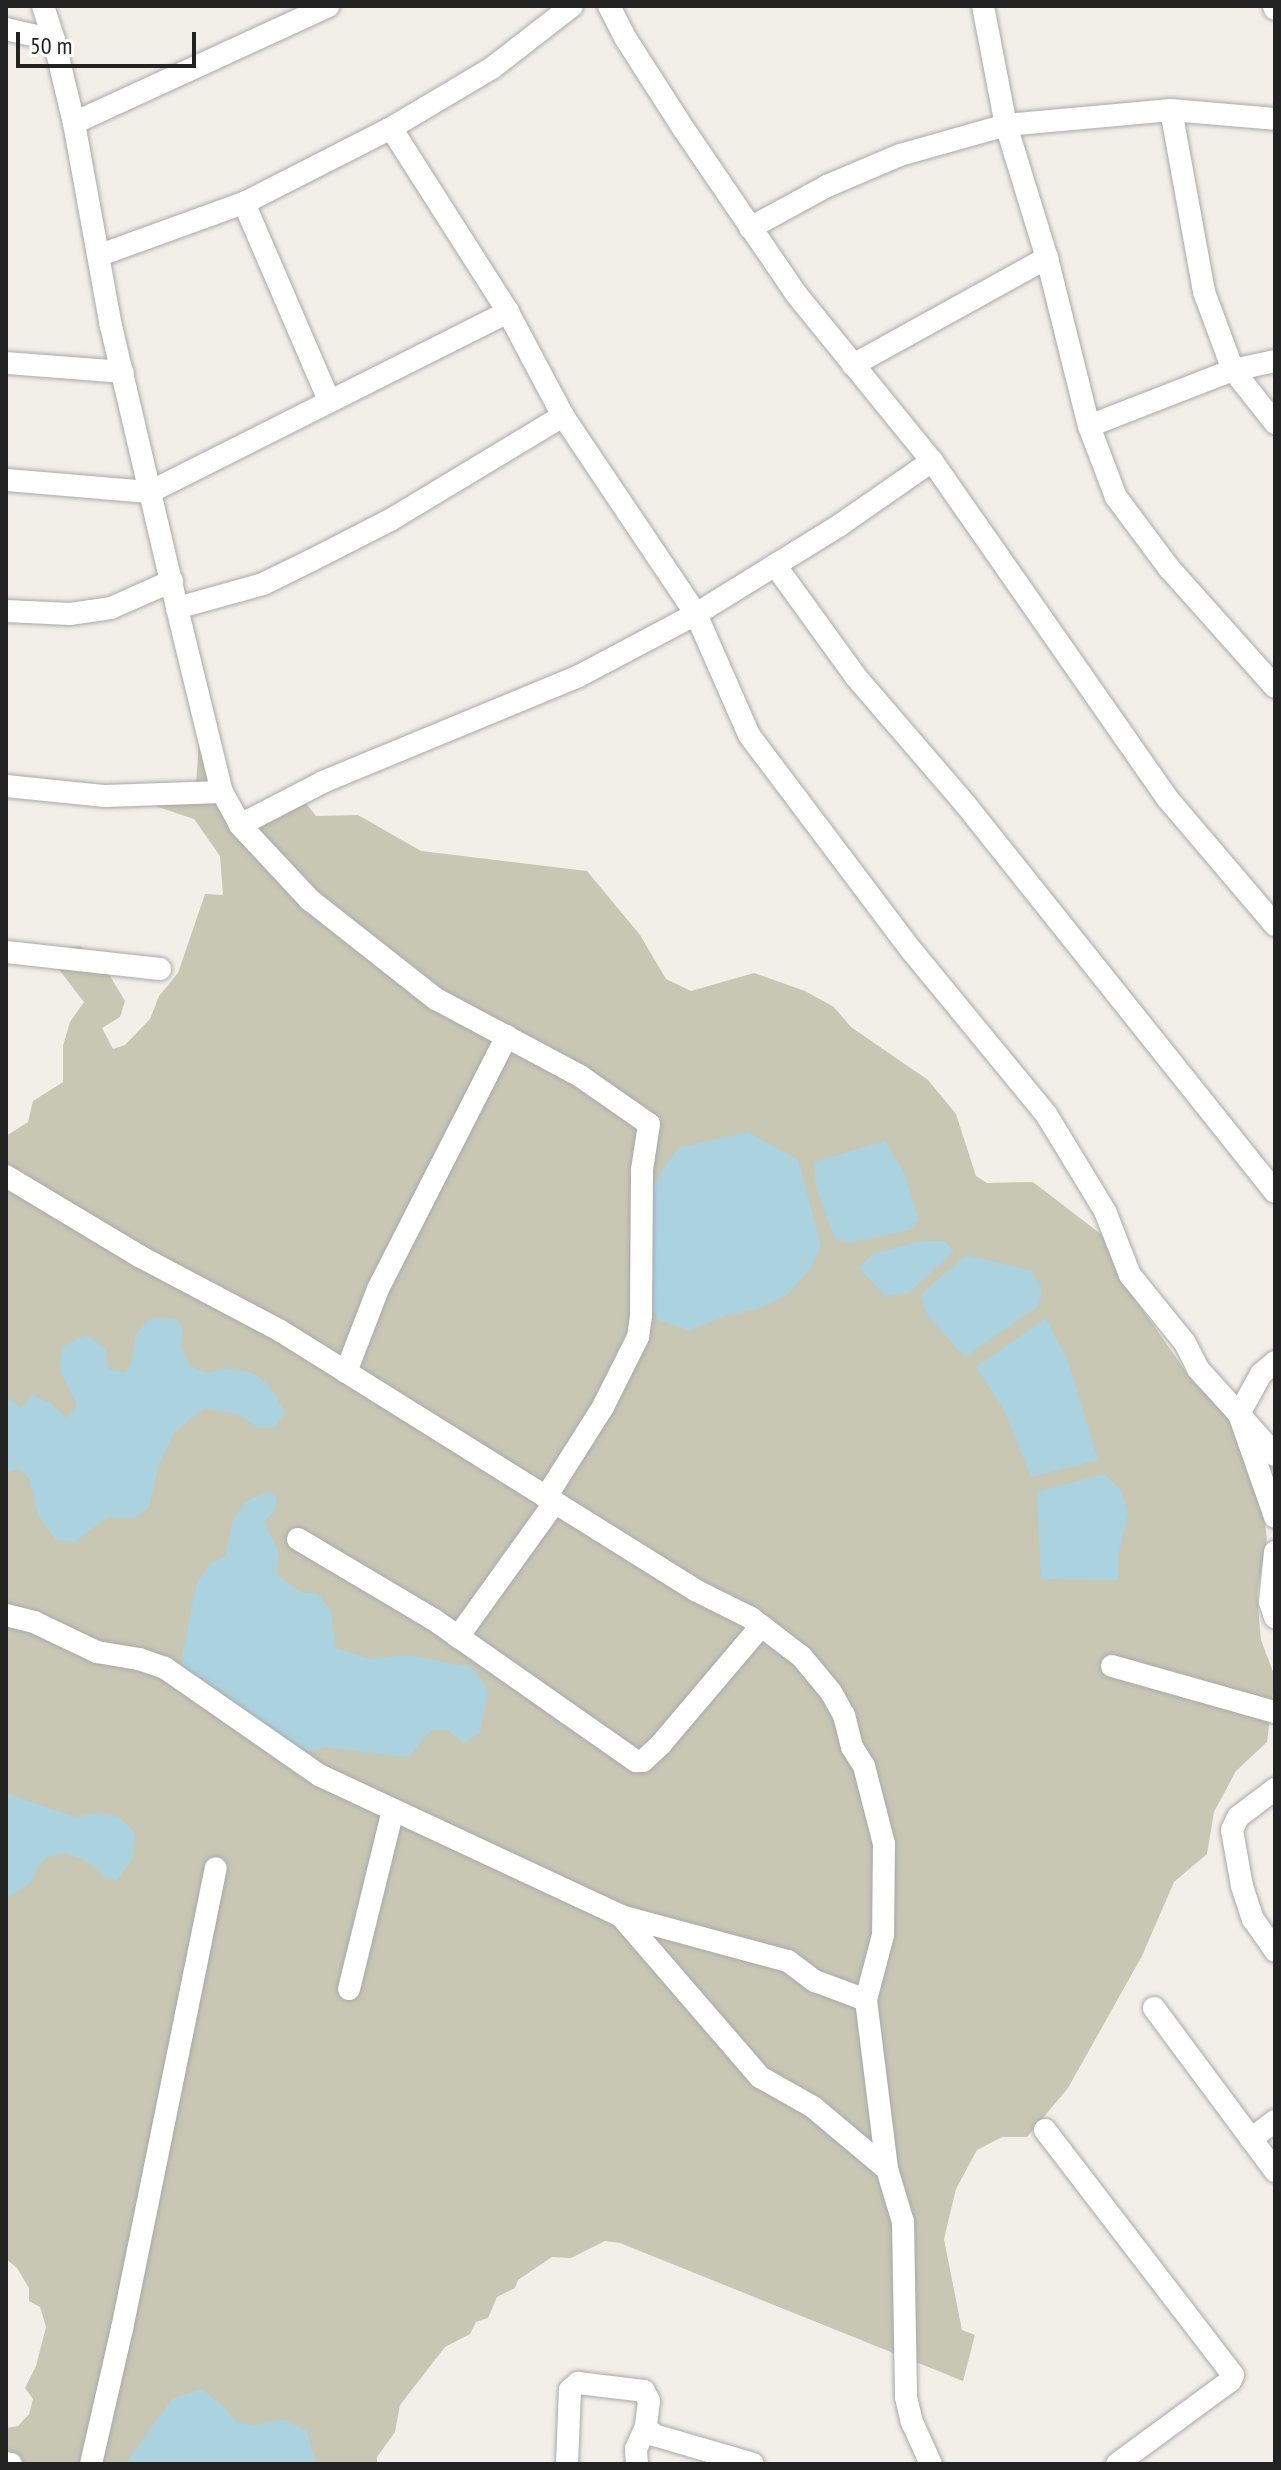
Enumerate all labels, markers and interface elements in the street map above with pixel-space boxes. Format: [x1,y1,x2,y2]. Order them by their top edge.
scale bar [20,16,200,66]
text: 50 m [30,30,72,61]

